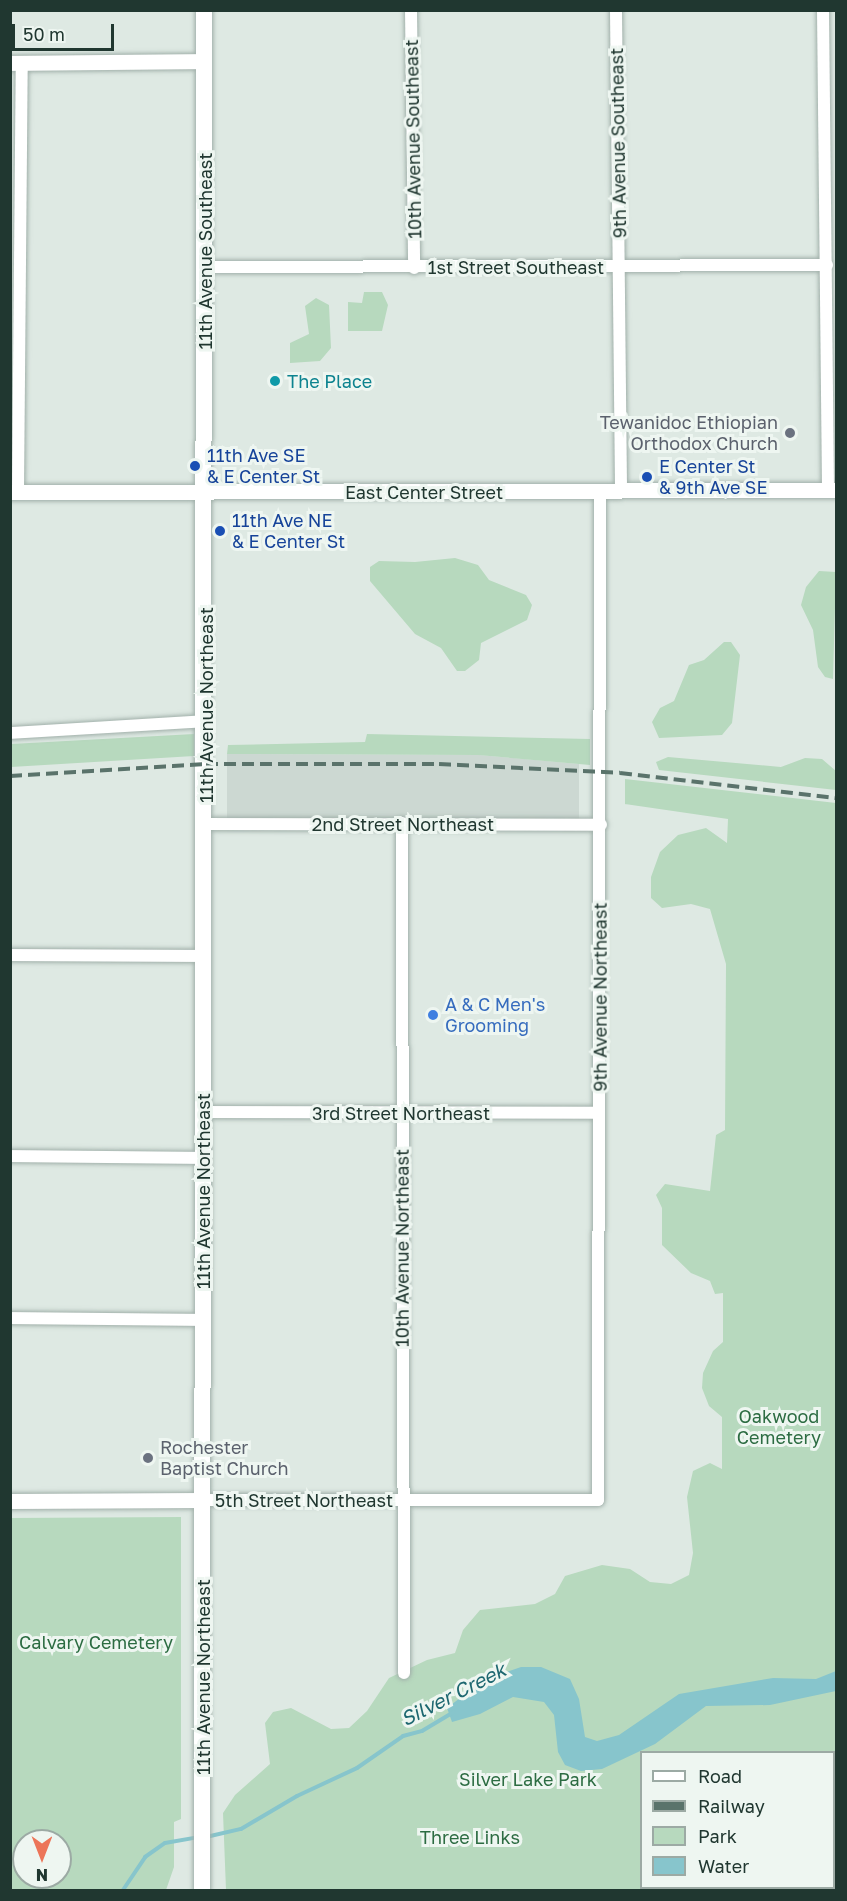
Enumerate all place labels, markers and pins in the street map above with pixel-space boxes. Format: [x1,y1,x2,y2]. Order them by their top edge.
place label: The Place [287,370,372,392]
marker: The Place [268,374,282,388]
place label: Tewanidoc Ethiopian Orthodox Church [600,412,778,454]
marker: Tewanidoc Ethiopian Orthodox Church [783,426,797,440]
place label: 11th Ave SE & E Center St [207,445,320,488]
place label: E Center St & 9th Ave SE [659,456,767,498]
marker: 11th Ave SE & E Center St [188,459,202,473]
marker: E Center St & 9th Ave SE [640,470,654,484]
place label: 11th Ave NE & E Center St [232,510,345,552]
marker: 11th Ave NE & E Center St [213,524,227,538]
place label: A & C Men's Grooming [445,994,545,1036]
marker: A & C Men's Grooming [426,1008,440,1022]
place label: Rochester Baptist Church [160,1437,288,1480]
marker: Rochester Baptist Church [141,1451,155,1465]

